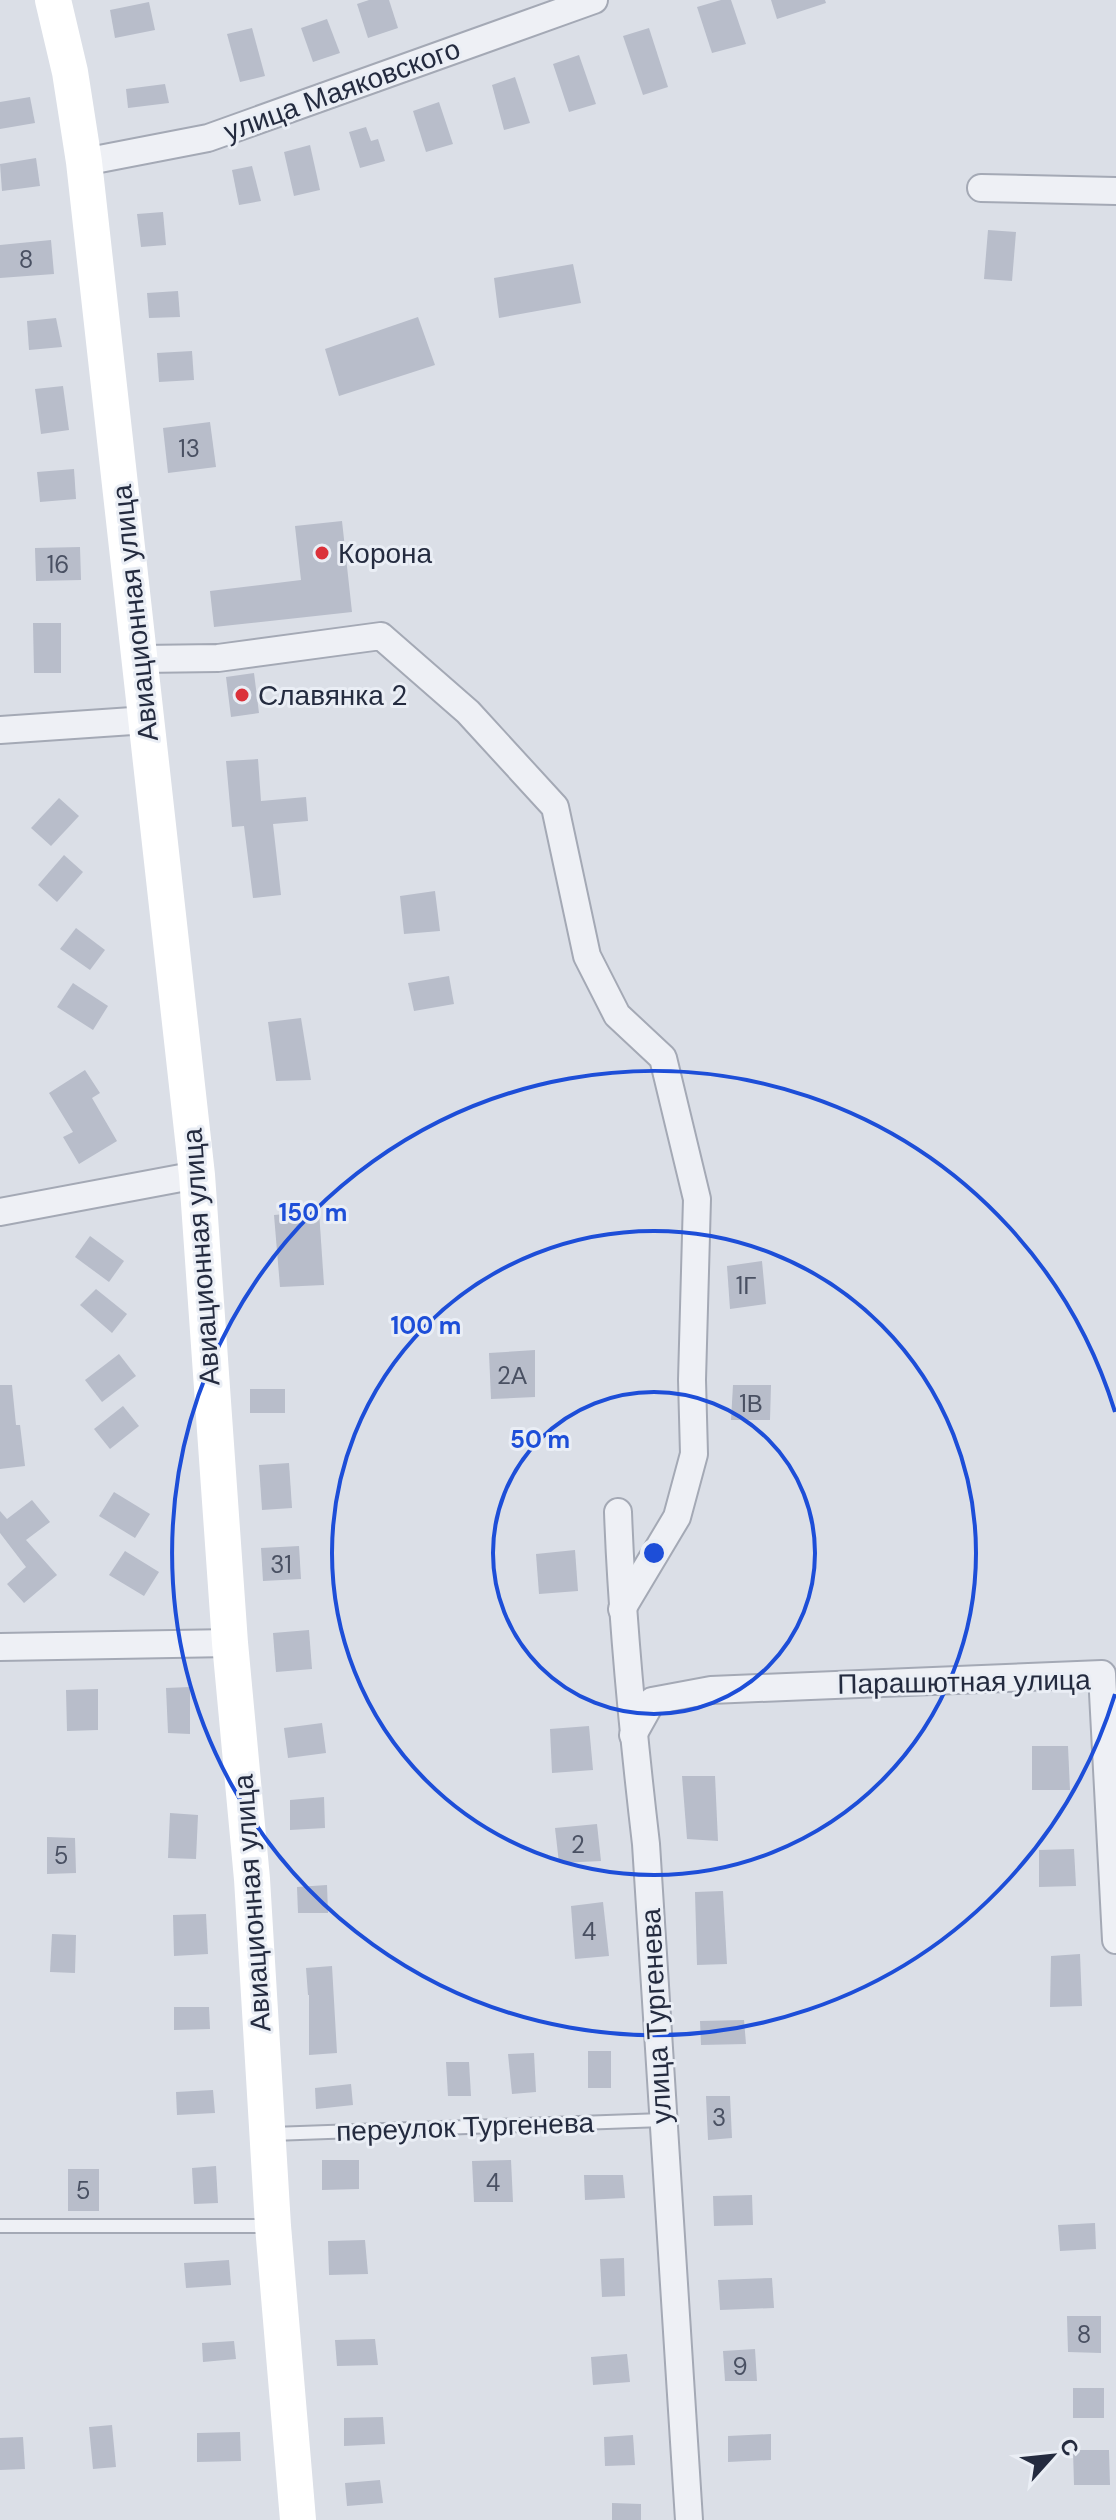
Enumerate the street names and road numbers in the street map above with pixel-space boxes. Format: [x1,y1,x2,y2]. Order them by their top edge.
street label: улица Маяковского [219,30,465,150]
street label: Авиационная улица [103,482,167,743]
street label: Авиационная улица [174,1127,228,1387]
street label: Парашютная улица [837,1661,1091,1703]
street label: Авиационная улица [225,1773,279,2033]
street label: улица Тургенева [632,1907,680,2125]
street label: переулок Тургенева [335,2104,595,2150]

